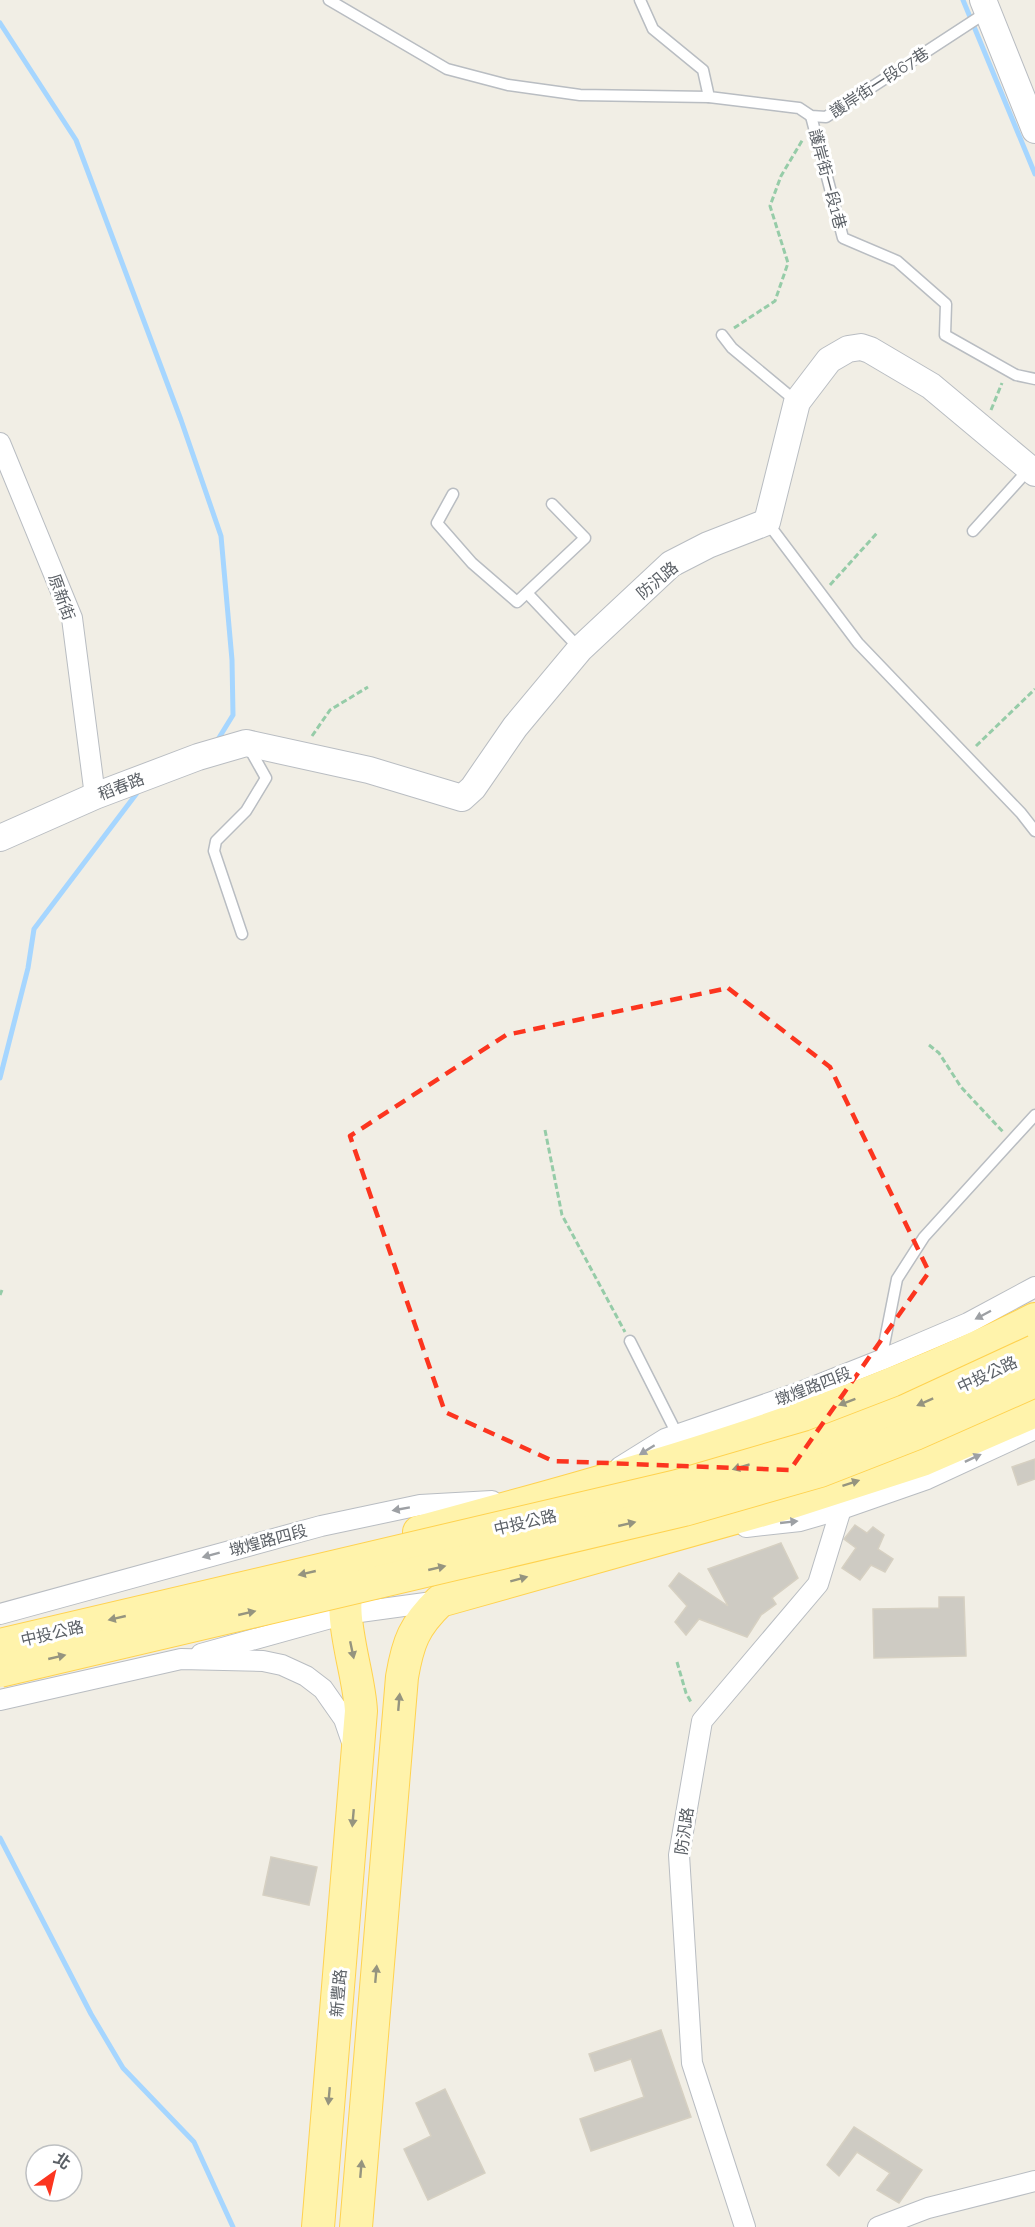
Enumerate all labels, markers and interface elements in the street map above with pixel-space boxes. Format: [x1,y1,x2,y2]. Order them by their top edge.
street label: 護岸街一段67巷 [826,43,932,121]
street label: 護岸街一段1巷 [805,127,850,231]
street label: 防汎路 [633,558,682,603]
street label: 原新街 [44,571,79,623]
street label: 稻春路 [95,769,147,804]
one-way arrow [975,1310,992,1320]
street label: 中投公路 [954,1352,1020,1397]
street label: 墩煌路四段 [772,1363,854,1410]
one-way arrow [838,1397,856,1407]
one-way arrow [915,1397,933,1407]
one-way arrow [639,1444,655,1455]
one-way arrow [964,1453,982,1463]
one-way arrow [732,1463,750,1472]
one-way arrow [842,1478,860,1487]
one-way arrow [391,1504,410,1513]
street label: 中投公路 [492,1506,558,1539]
one-way arrow [617,1518,636,1528]
one-way arrow [780,1518,799,1527]
street label: 墩煌路四段 [227,1521,309,1560]
one-way arrow [202,1551,221,1561]
one-way arrow [427,1563,446,1573]
one-way arrow [297,1569,316,1578]
one-way arrow [509,1574,528,1584]
one-way arrow [238,1607,256,1617]
one-way arrow [108,1613,126,1623]
street label: 中投公路 [19,1617,85,1650]
one-way arrow [348,1641,358,1659]
one-way arrow [48,1652,66,1662]
one-way arrow [394,1693,404,1712]
street label: 防汎路 [672,1806,697,1856]
one-way arrow [348,1808,358,1827]
one-way arrow [372,1965,381,1984]
street label: 新豐路 [327,1968,350,2018]
one-way arrow [324,2086,334,2105]
north arrow [24,2143,84,2203]
text: 北 [50,2149,74,2173]
one-way arrow [356,2159,366,2178]

